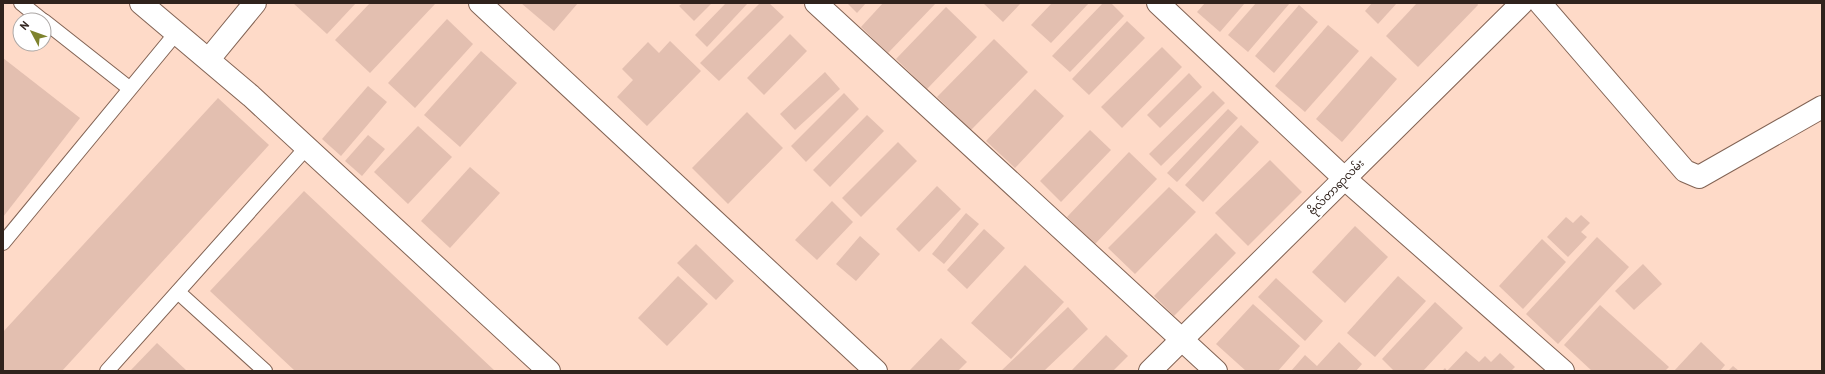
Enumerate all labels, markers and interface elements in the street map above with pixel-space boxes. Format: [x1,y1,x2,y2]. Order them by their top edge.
north arrow [12,12,52,52]
text: N [17,18,32,33]
street label: ဗိုလ်တာရာလမ်း [1305,156,1368,219]

